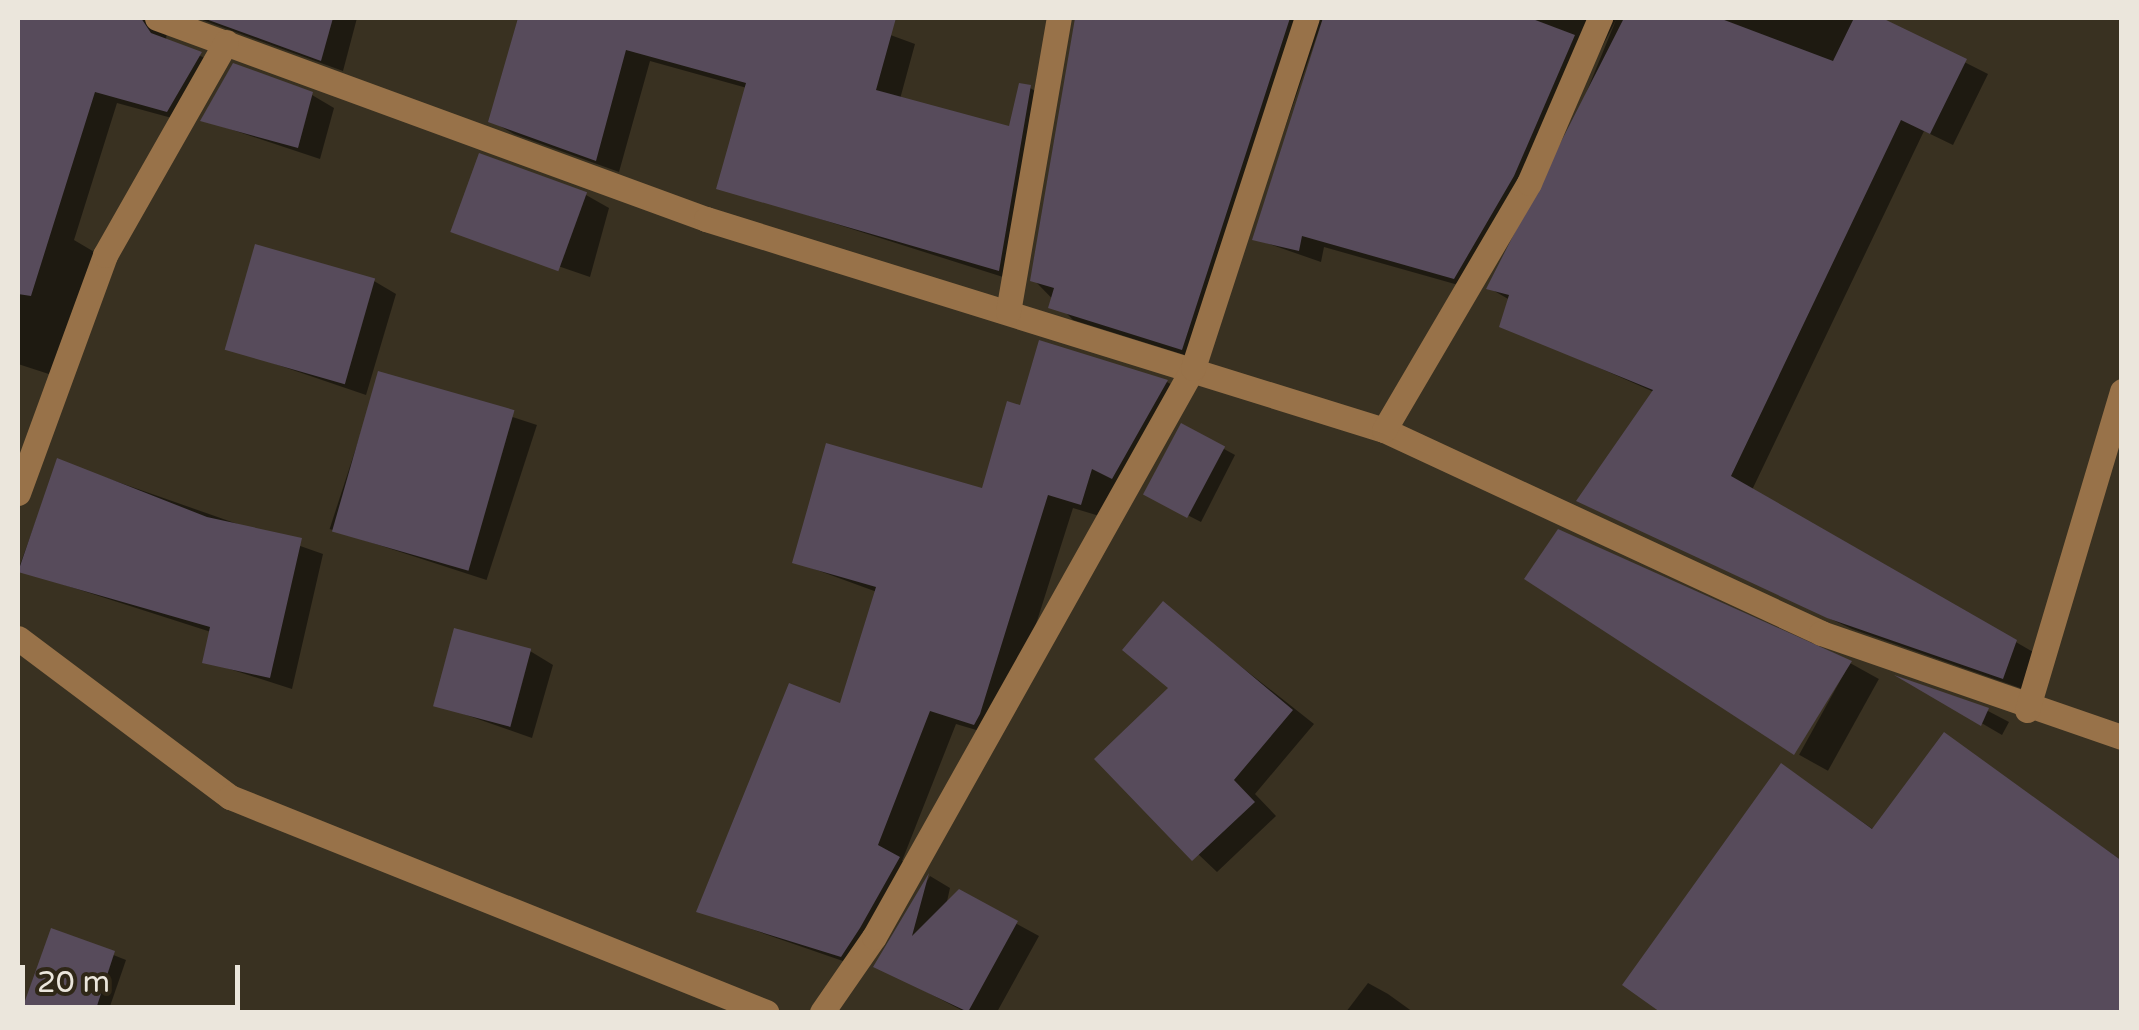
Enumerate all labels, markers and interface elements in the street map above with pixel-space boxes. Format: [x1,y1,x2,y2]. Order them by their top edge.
scale bar [25,945,245,1007]
text: 20 m [37,964,110,1001]

